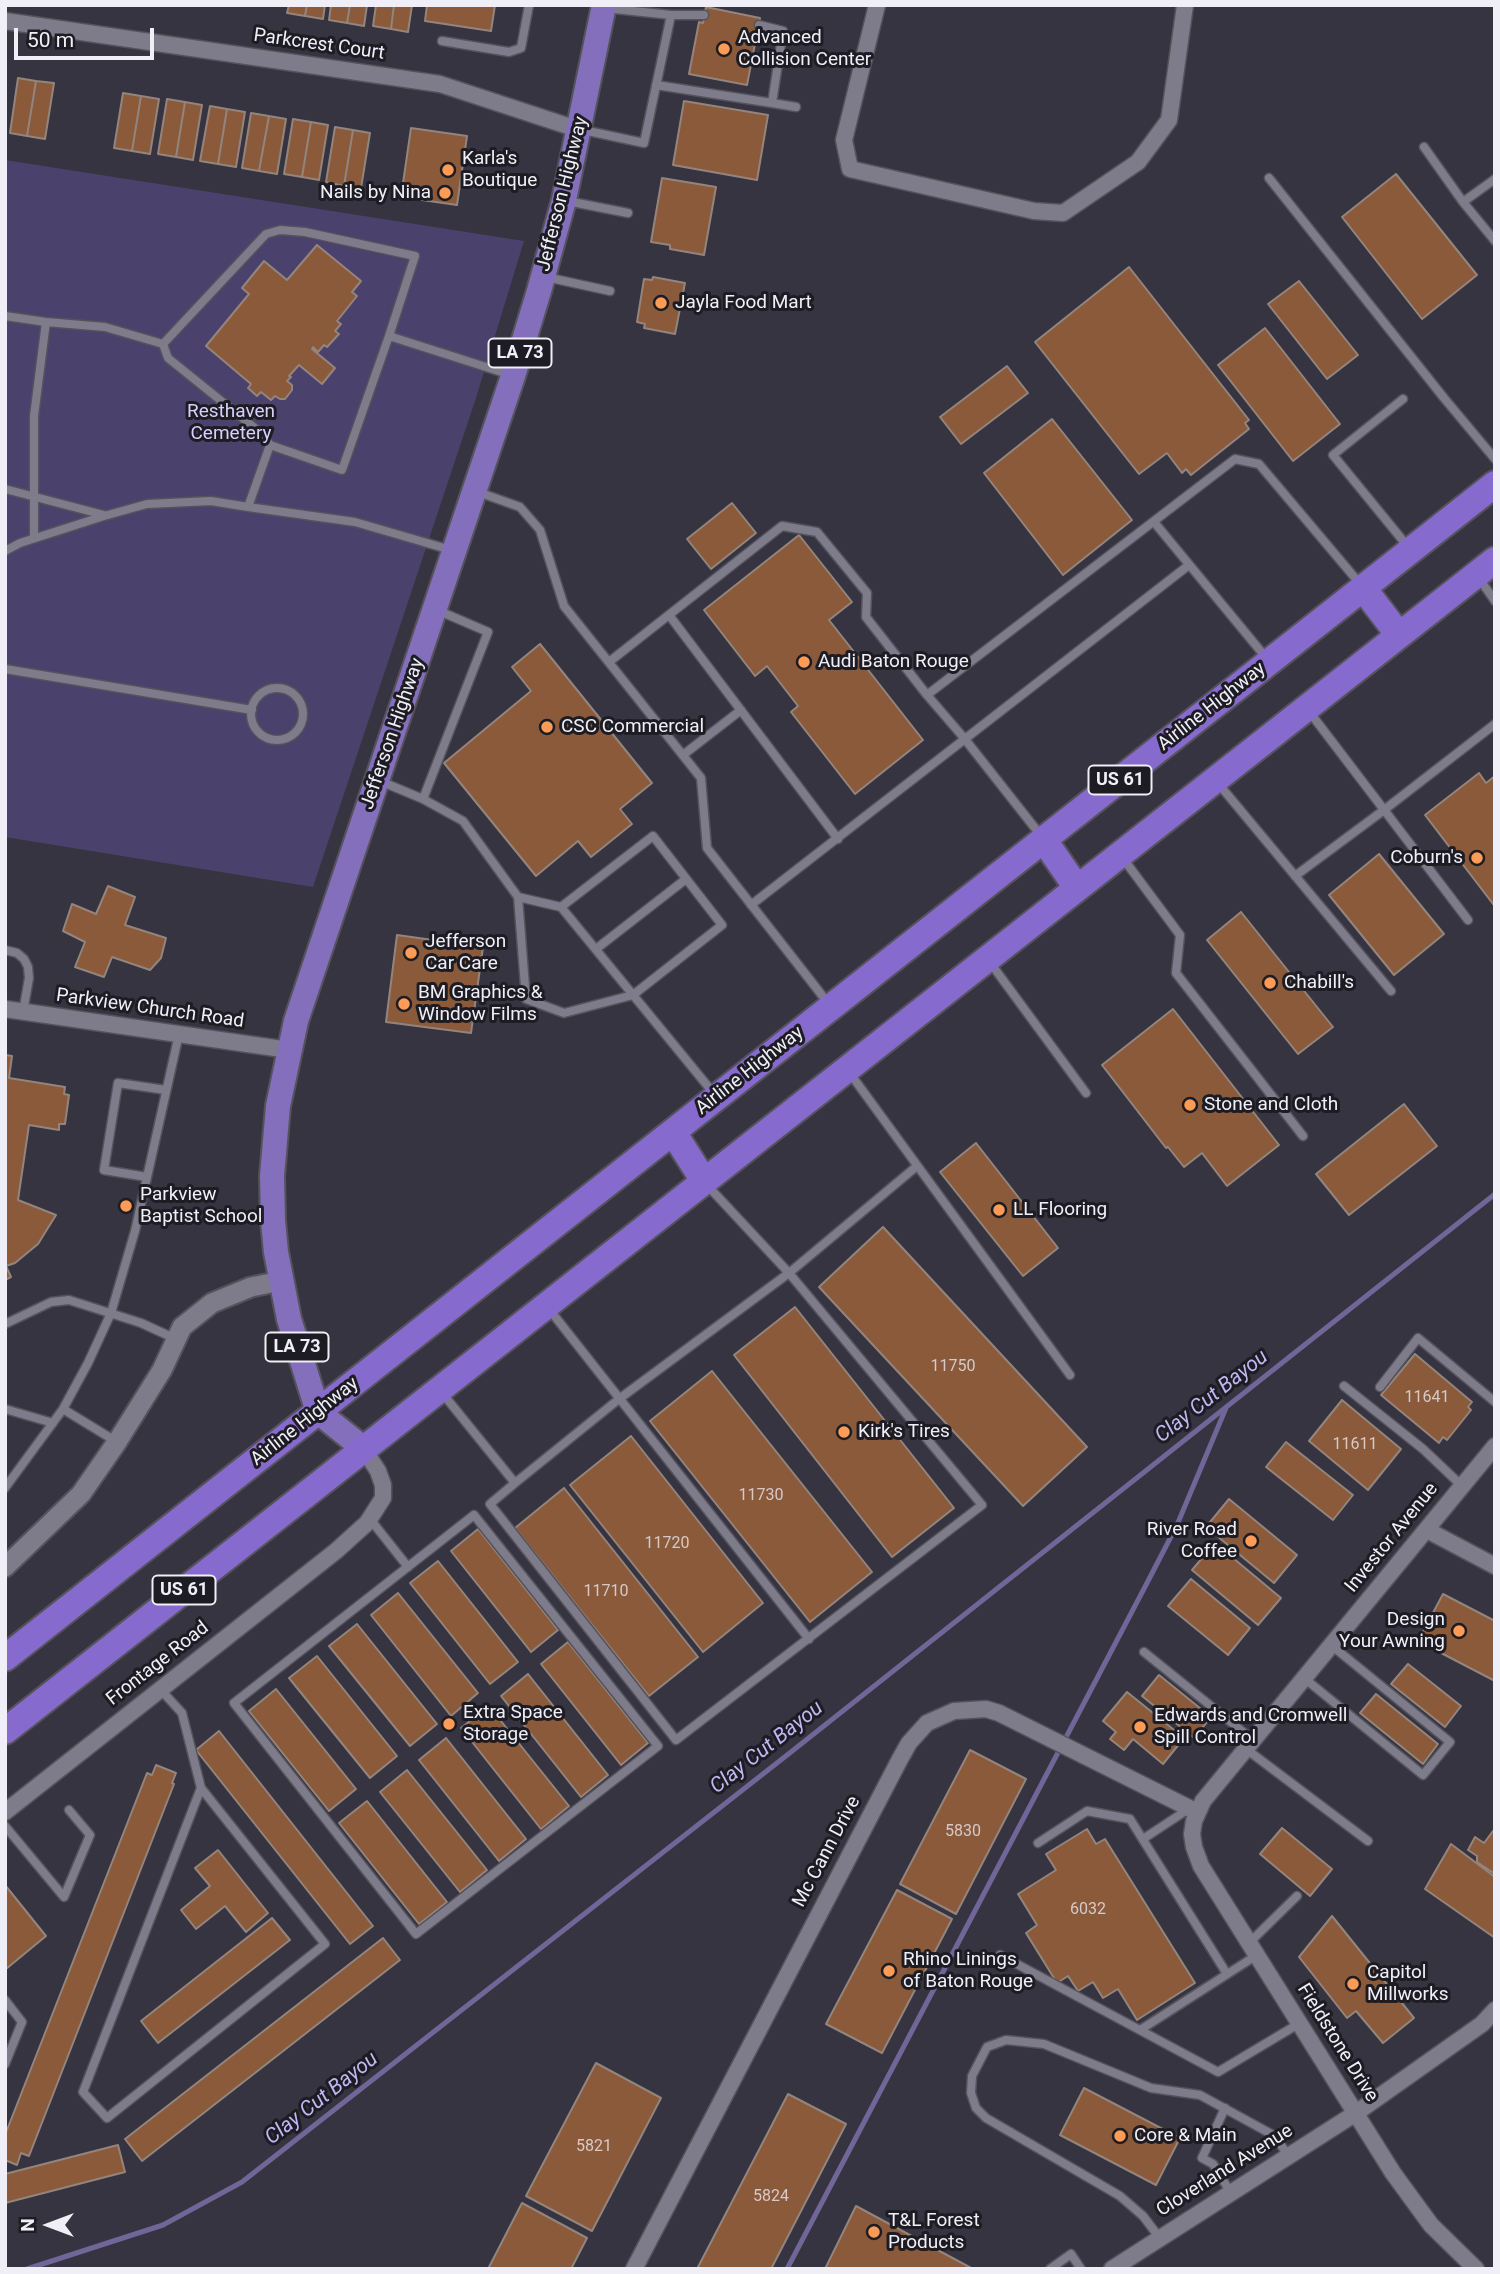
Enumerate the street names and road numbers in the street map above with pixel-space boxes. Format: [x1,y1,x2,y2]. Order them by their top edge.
street label: Parkcrest Court [252,25,386,65]
street label: Jefferson Highway [533,114,593,274]
road number: LA 73 [489,338,552,368]
street label: Jefferson Highway [356,655,430,813]
street label: Airline Highway [1153,658,1271,756]
road number: US 61 [1088,766,1152,794]
street label: Parkview Church Road [55,985,245,1033]
street label: Airline Highway [691,1022,809,1120]
road number: LA 73 [266,1332,328,1362]
street label: Airline Highway [246,1373,364,1471]
street label: Investor Avenue [1341,1478,1443,1598]
road number: US 61 [152,1576,216,1604]
street label: Frontage Road [102,1617,214,1711]
street label: Mc Cann Drive [788,1793,866,1911]
street label: Fieldstone Drive [1292,1980,1382,2106]
street label: Cloverland Avenue [1153,2120,1297,2222]

